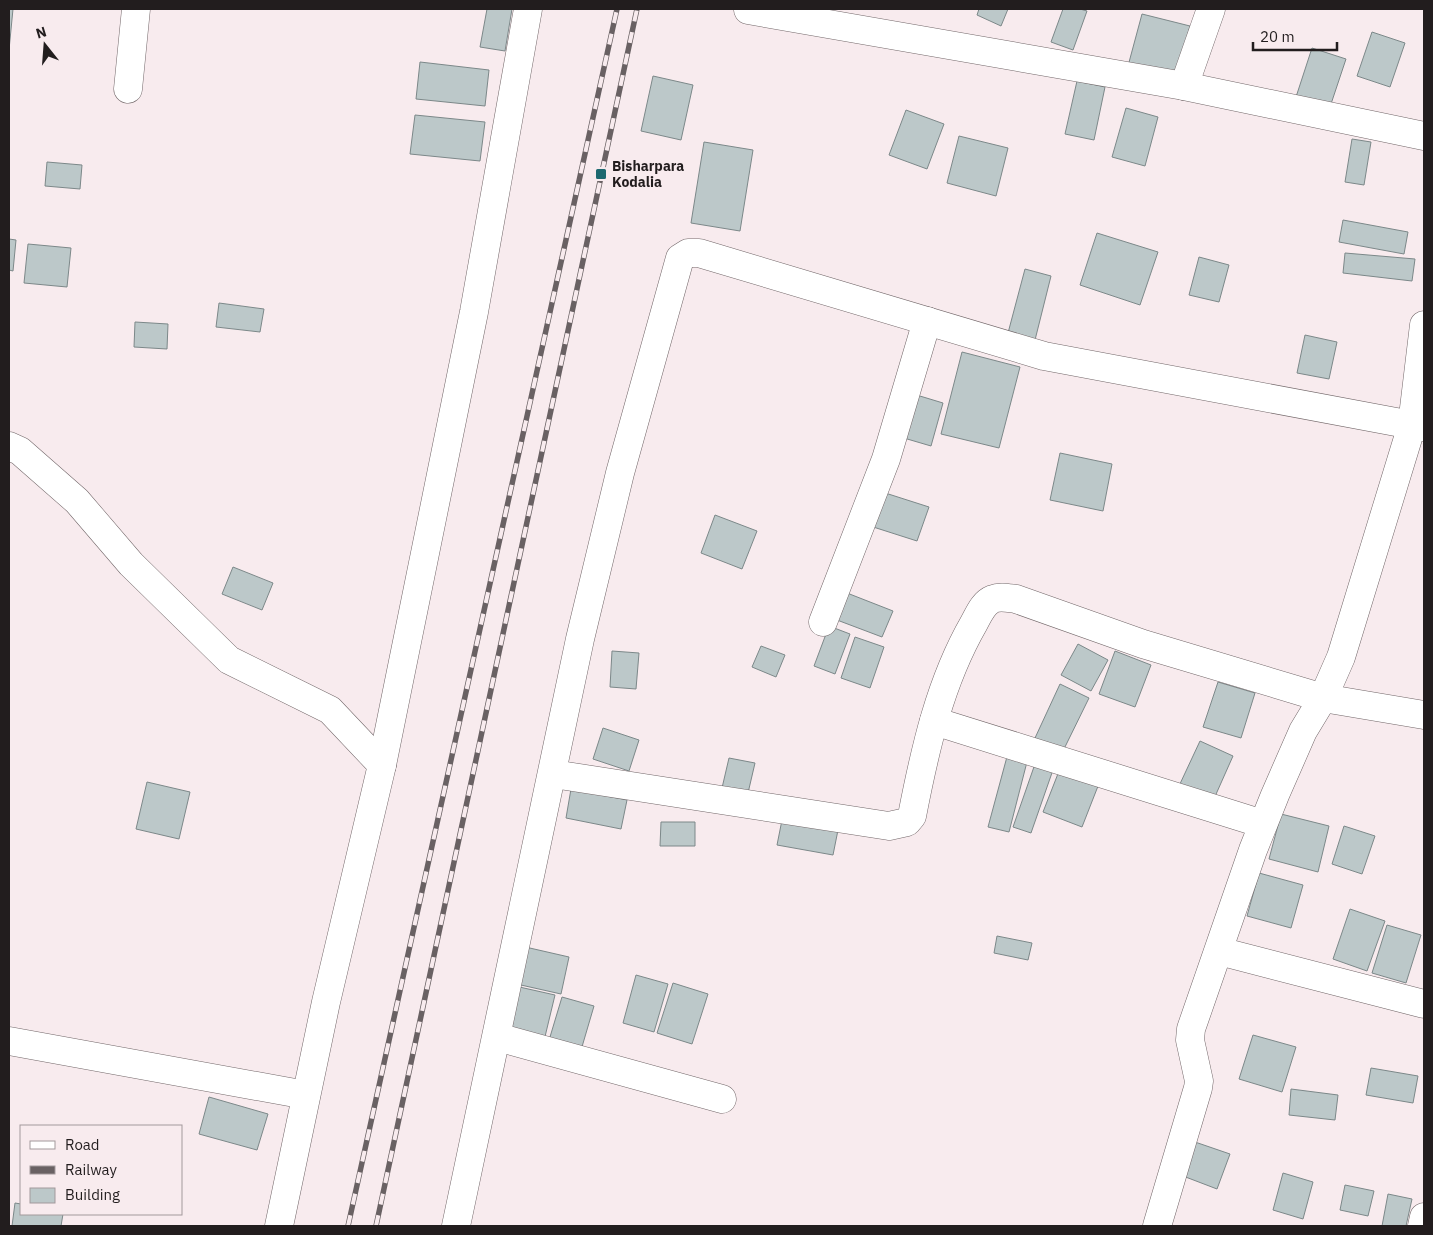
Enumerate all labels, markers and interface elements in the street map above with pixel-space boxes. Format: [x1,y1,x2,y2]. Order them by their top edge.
north arrow [20,20,70,70]
scale bar [1253,20,1337,52]
text: N [34,22,49,43]
text: 20 m [1260,27,1295,46]
place label: Bisharpara Kodalia [612,157,684,191]
marker: Bisharpara Kodalia [594,167,608,181]
legend [20,1125,182,1215]
text: Road [65,1135,100,1154]
text: Railway [65,1160,118,1179]
text: Building [65,1185,120,1204]

